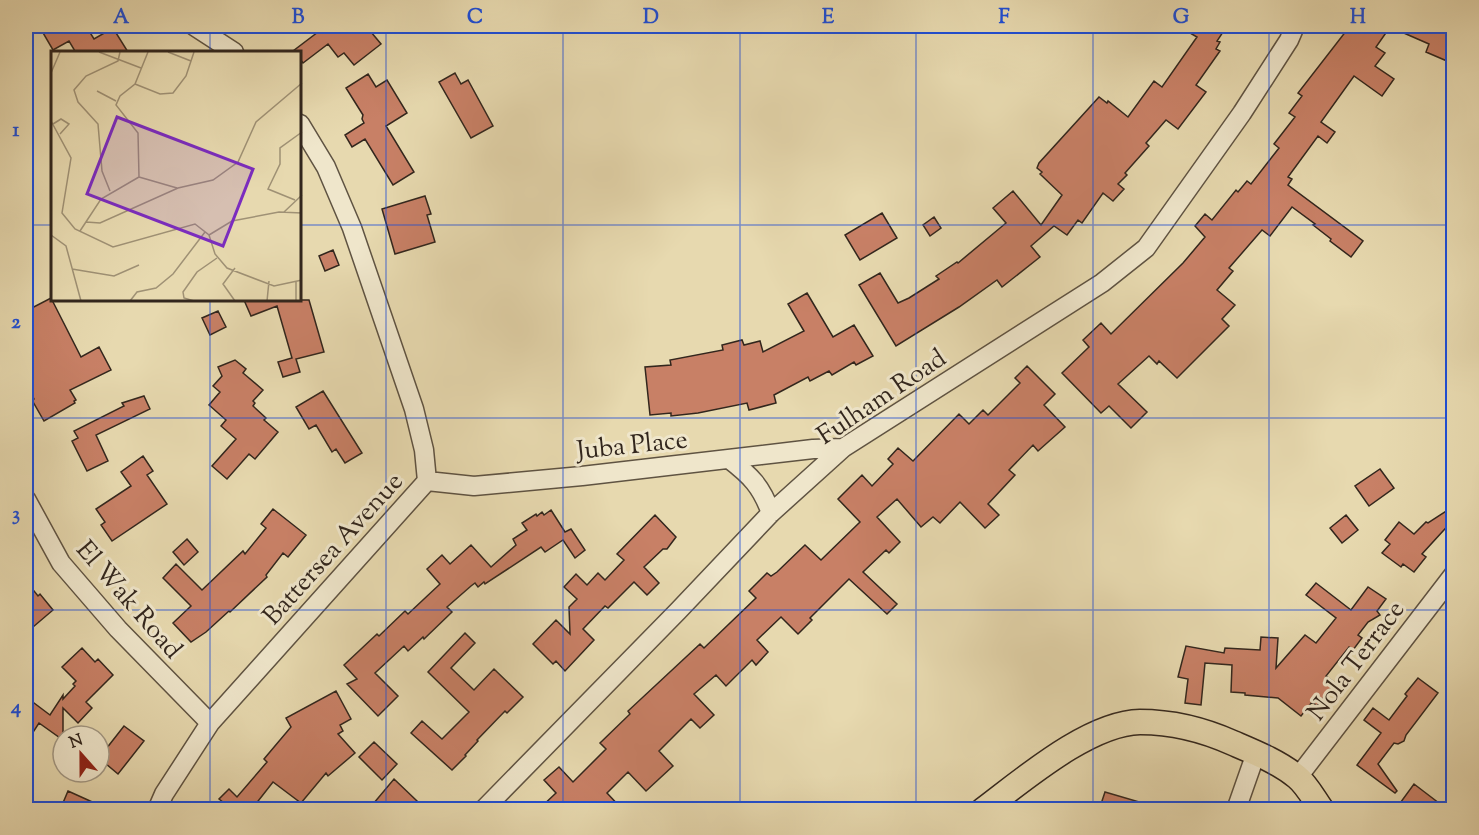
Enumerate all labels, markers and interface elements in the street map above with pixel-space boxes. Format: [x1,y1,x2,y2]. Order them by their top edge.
text: A [113,4,130,33]
text: B [292,4,305,33]
text: C [467,4,483,33]
text: D [643,4,659,33]
text: E [822,4,835,33]
text: F [998,4,1010,33]
text: G [1173,4,1190,33]
text: H [1350,4,1366,33]
inset map [51,51,302,302]
text: 1 [13,117,20,146]
text: 2 [11,309,21,338]
street label: Fulham Road [810,341,955,455]
street label: Juba Place [573,422,690,471]
street label: Battersea Avenue [255,465,413,634]
text: 3 [12,501,20,530]
street label: El Wak Road [66,533,190,668]
street label: Nola Terrace [1299,594,1415,729]
text: 4 [10,694,21,723]
north arrow [51,724,111,784]
text: N [66,729,87,755]

